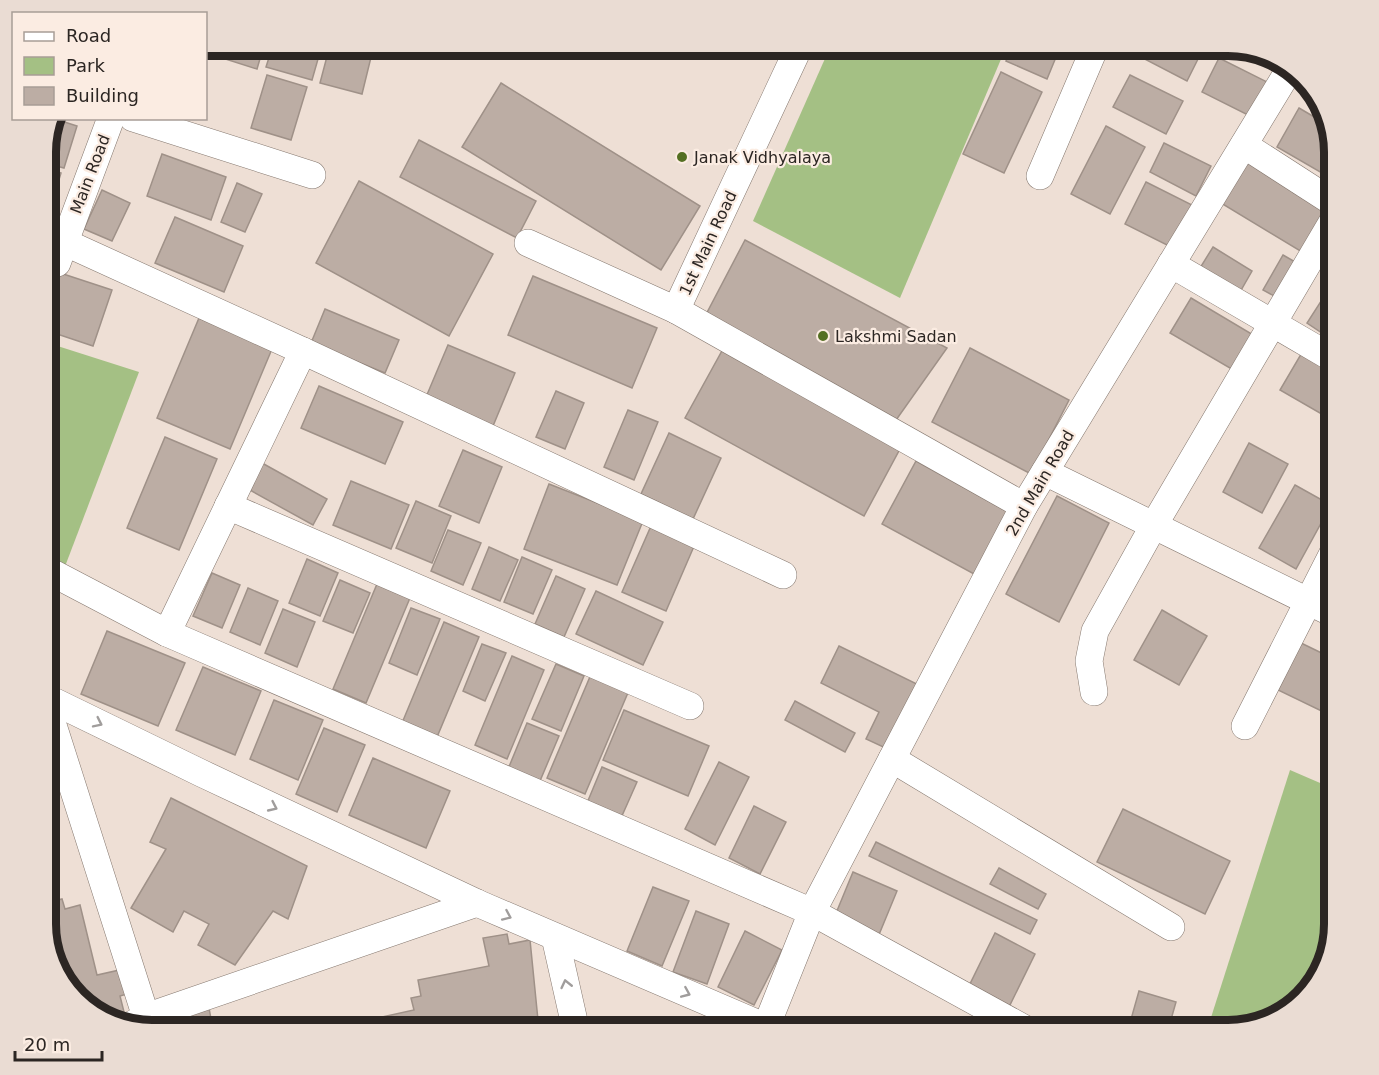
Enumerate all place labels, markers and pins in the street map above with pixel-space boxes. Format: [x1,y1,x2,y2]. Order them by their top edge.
place label: Janak Vidhyalaya [693,148,831,167]
marker: Janak Vidhyalaya [675,150,689,164]
place label: Lakshmi Sadan [835,327,957,346]
marker: Lakshmi Sadan [816,329,830,343]

